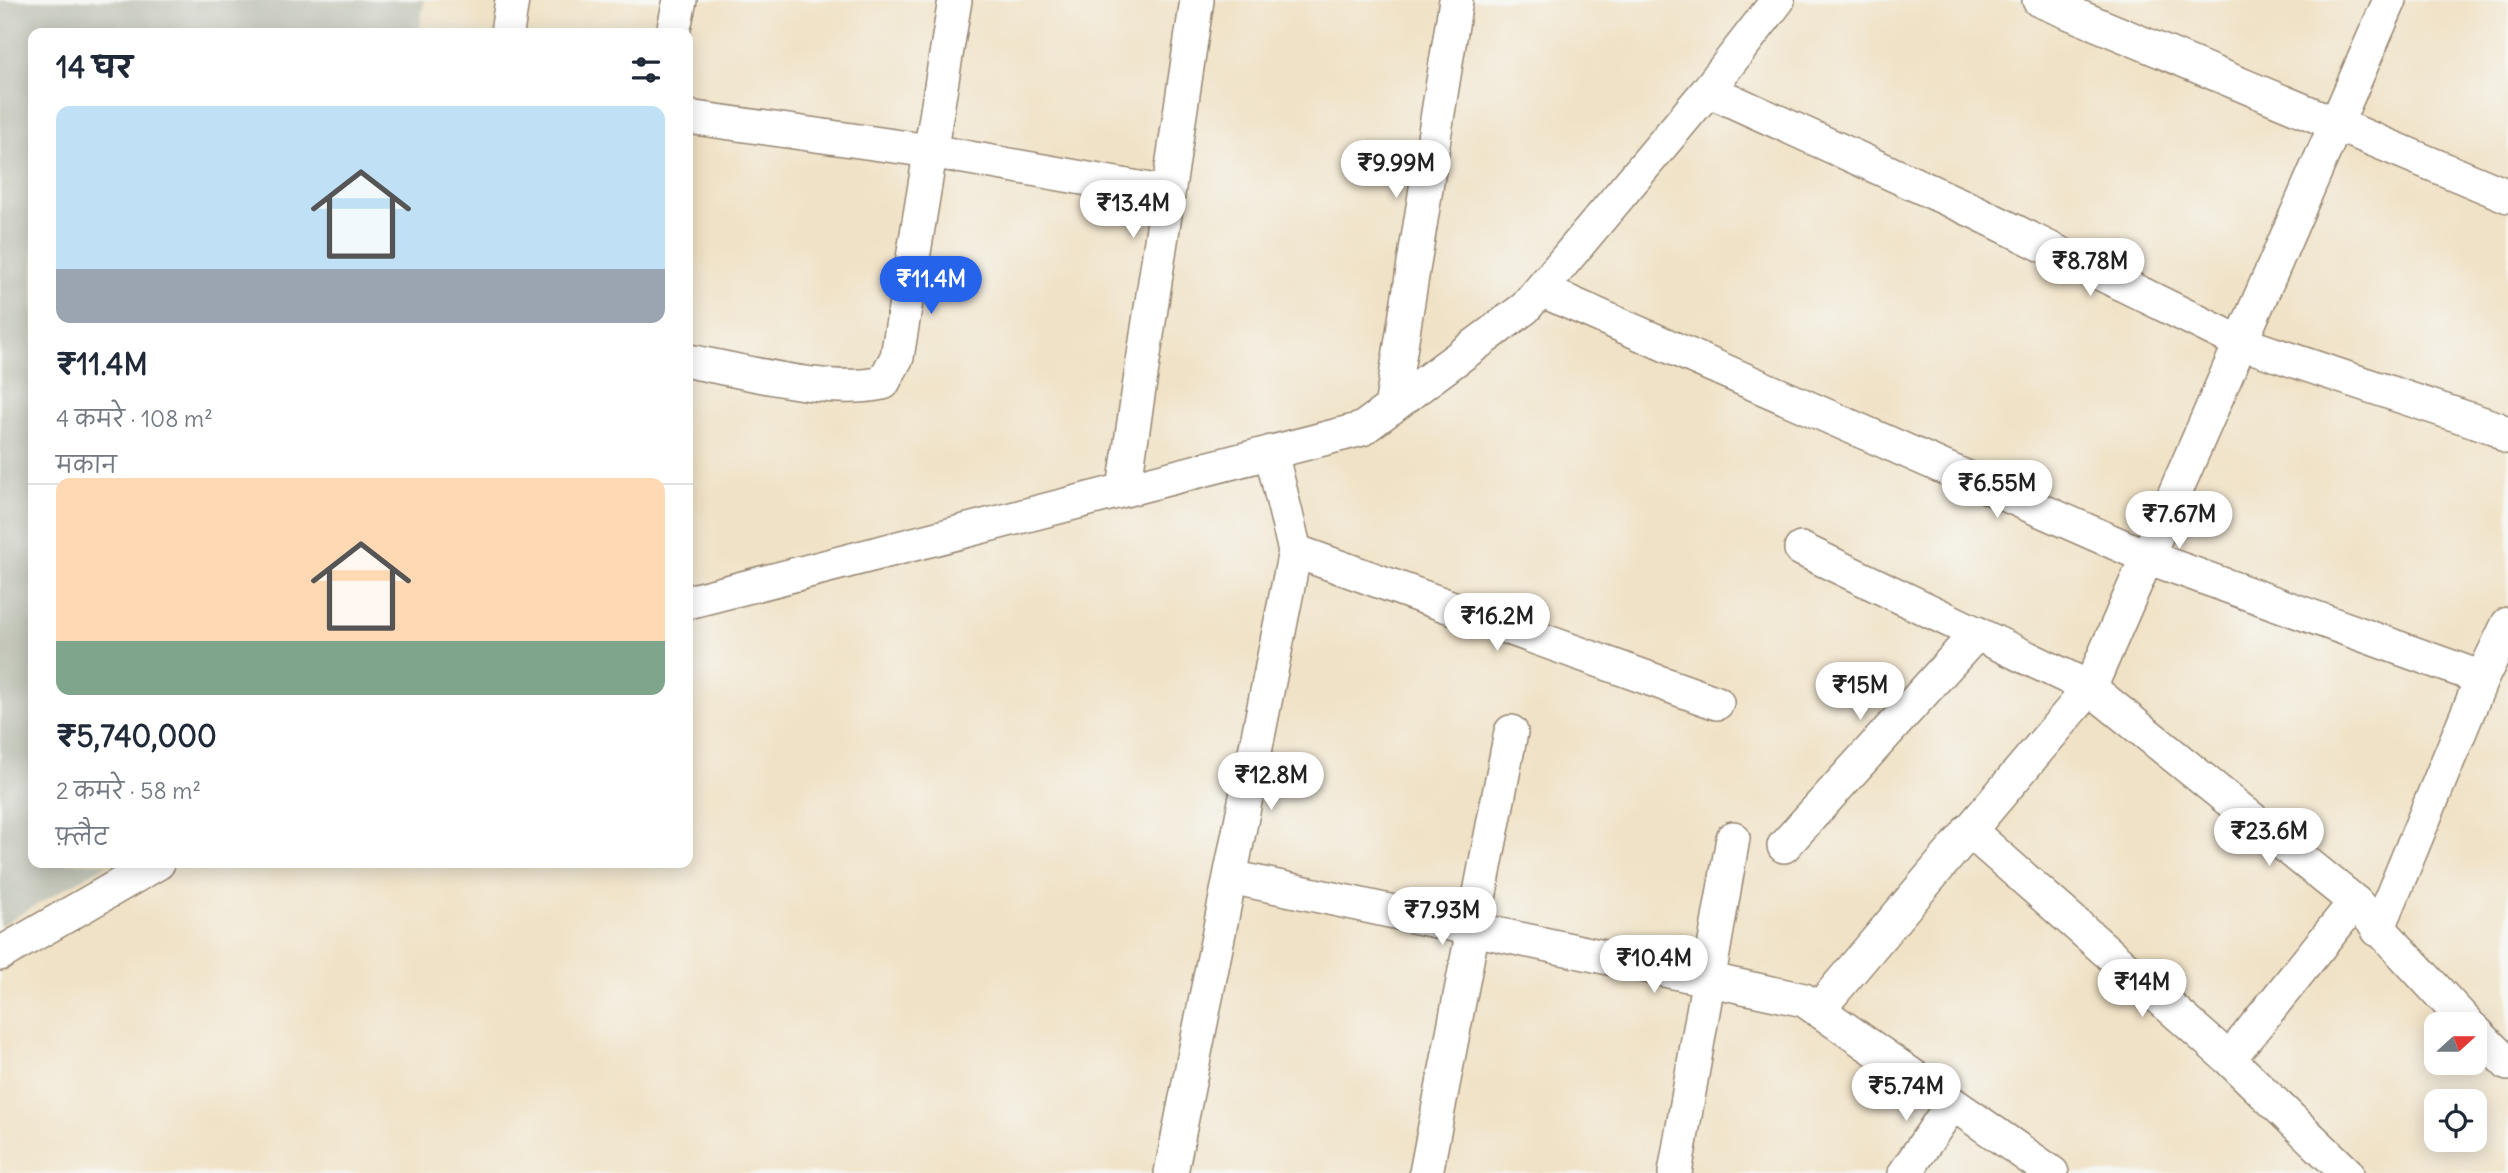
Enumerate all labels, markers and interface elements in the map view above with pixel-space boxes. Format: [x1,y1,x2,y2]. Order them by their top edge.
text: 14 घर [56,48,132,86]
icon: filters [627,51,665,89]
pin: ₹9.99M [1339,140,1453,200]
text: ₹9.99M [1357,148,1435,177]
icon: home [298,151,424,277]
pin: ₹13.4M [1076,180,1190,240]
text: ₹13.4M [1096,188,1170,217]
pin: ₹8.78M [2033,238,2147,298]
text: ₹8.78M [2052,246,2128,275]
pin: ₹11.4M [874,256,988,316]
text: ₹11.4M [896,264,966,293]
text: ₹11.4M [56,345,148,383]
text: 4 कमरे · 108 m² [56,404,213,433]
text: मकान [56,450,117,479]
pin: ₹6.55M [1940,461,2054,520]
text: ₹6.55M [1958,468,2036,497]
pin: ₹7.67M [2122,491,2236,551]
text: ₹7.67M [2141,499,2217,528]
icon: home [298,523,424,649]
pin: ₹16.2M [1440,594,1554,653]
text: ₹16.2M [1460,601,1534,630]
pin: ₹15M [1819,662,1901,722]
text: ₹15M [1832,670,1888,699]
text: ₹5,740,000 [56,717,217,755]
pin: ₹12.8M [1214,752,1328,812]
text: ₹12.8M [1234,760,1308,789]
text: 2 कमरे · 58 m² [56,776,201,805]
pin: ₹23.6M [2212,808,2326,868]
text: ₹23.6M [2230,816,2308,845]
text: फ़्लैट [56,822,108,851]
pin: ₹7.93M [1385,888,1499,947]
text: ₹7.93M [1404,895,1480,924]
pin: ₹10.4M [1597,936,1711,995]
text: ₹10.4M [1616,943,1692,972]
pin: ₹14M [2101,960,2183,1019]
text: ₹14M [2114,967,2170,996]
north arrow [2424,1012,2487,1074]
map controls [2424,1012,2487,1152]
pin: ₹5.74M [1849,1064,1963,1123]
text: ₹5.74M [1868,1071,1944,1100]
button: locate [2424,1089,2487,1152]

